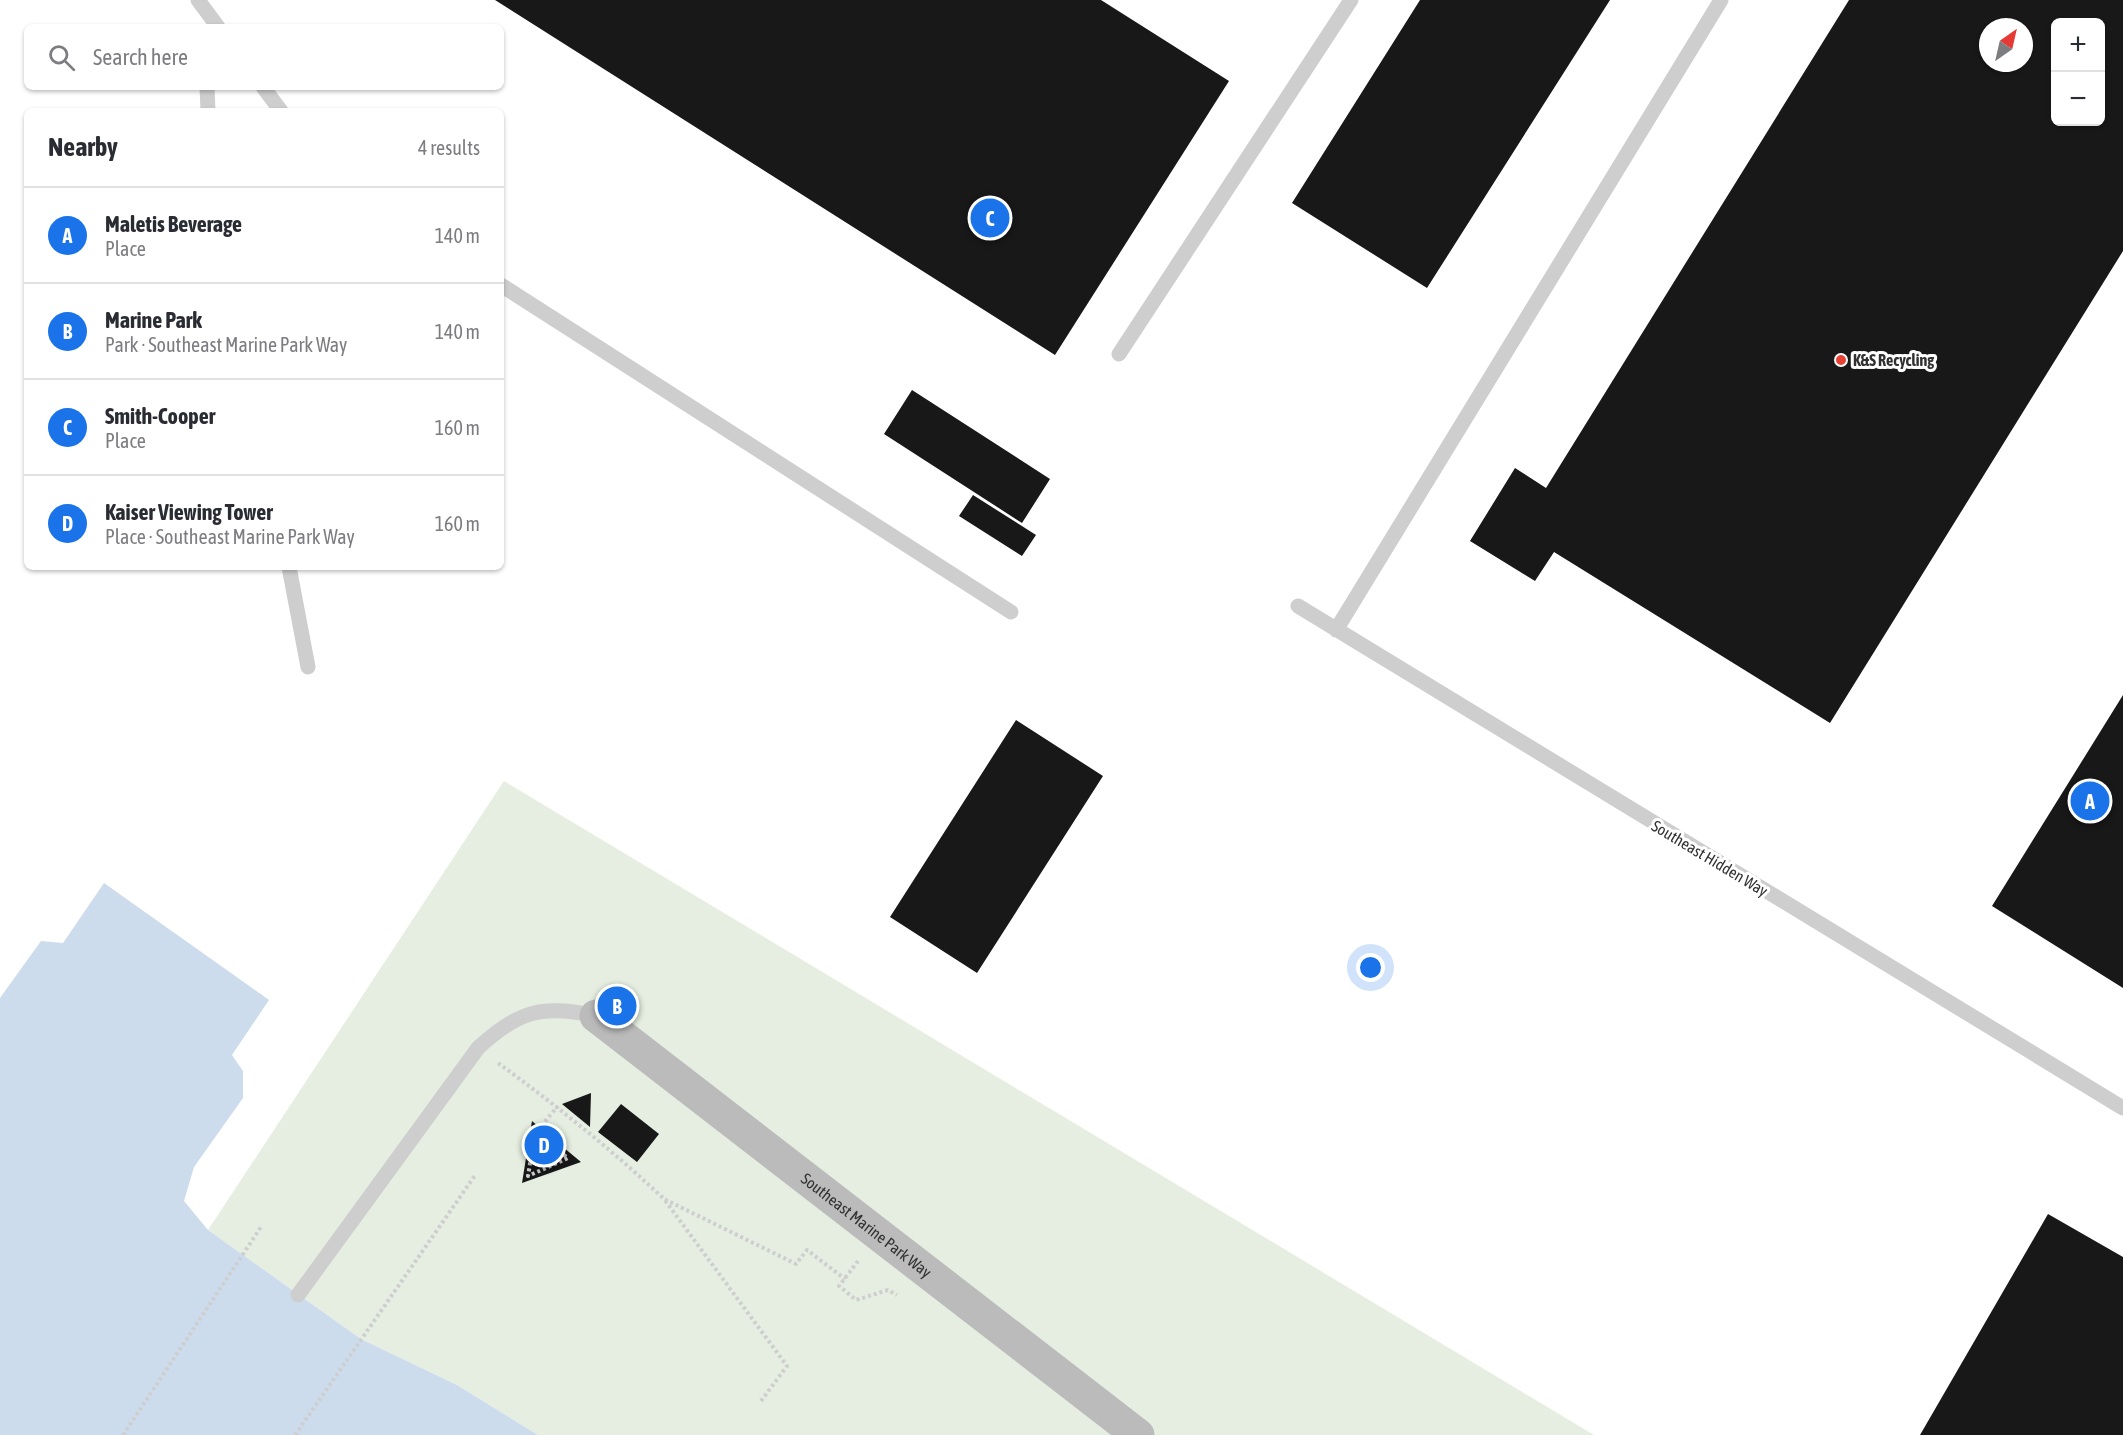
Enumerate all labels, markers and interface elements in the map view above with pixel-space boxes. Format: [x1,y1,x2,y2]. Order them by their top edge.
north arrow [1979,18,2033,72]
map controls [2051,18,2105,126]
button: + [2051,18,2105,72]
search box [24,24,504,90]
icon: search [45,41,78,74]
text: Search here [93,44,188,70]
button: − [2051,72,2105,126]
text: Nearby [48,132,118,162]
text: 4 results [418,136,480,159]
pin: C [970,196,1010,240]
text: Maletis Beverage [105,211,242,237]
text: A [63,224,72,247]
text: 140 m [435,224,480,247]
text: Place [105,237,146,260]
text: Marine Park [105,307,202,333]
text: B [63,320,72,343]
text: 140 m [435,320,480,343]
text: Park · Southeast Marine Park Way [105,333,347,356]
place label: K&S Recycling [1853,351,1934,369]
marker: K&S Recycling [1834,353,1848,367]
text: Smith-Cooper [105,403,215,429]
text: C [63,416,72,439]
text: 160 m [435,416,480,439]
text: Place [105,429,146,452]
text: Kaiser Viewing Tower [105,499,273,525]
text: D [62,512,73,535]
text: 160 m [435,512,480,535]
text: Place · Southeast Marine Park Way [105,525,355,548]
pin: A [2070,778,2110,824]
street label: Southeast Hidden Way [1648,816,1772,901]
your location [1356,953,1385,982]
pin: B [598,984,636,1028]
pin: D [524,1122,564,1168]
street label: Southeast Marine Park Way [798,1169,936,1282]

